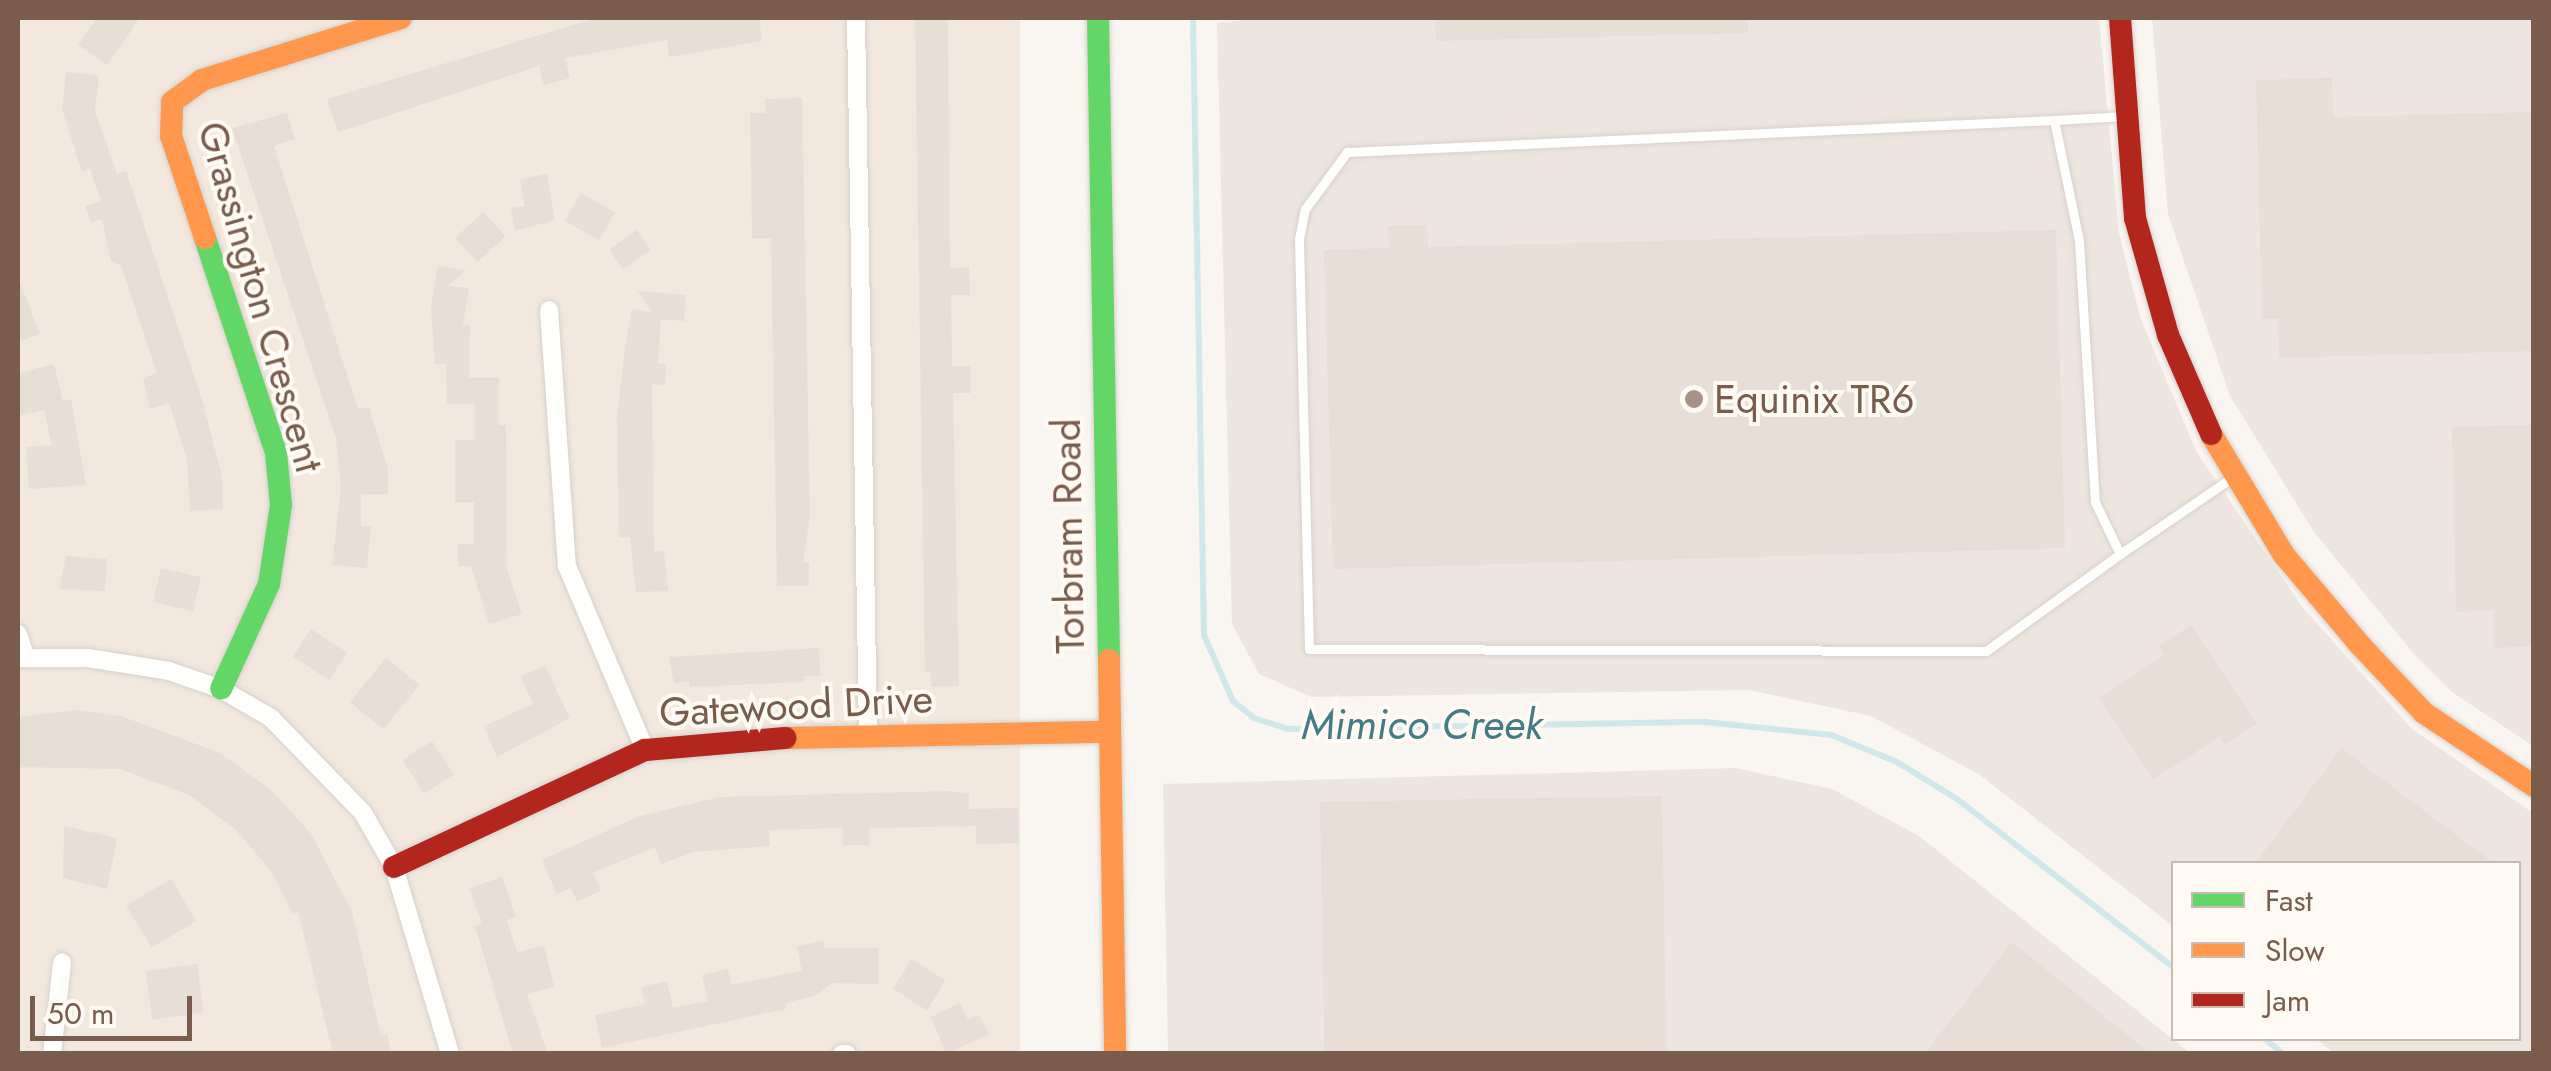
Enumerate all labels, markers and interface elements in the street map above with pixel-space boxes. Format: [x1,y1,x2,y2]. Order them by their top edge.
street label: Grassington Crescent [188,116,334,478]
place label: Equinix TR6 [1714,375,1914,423]
marker: Equinix TR6 [1683,388,1705,410]
street label: Torbram Road [1042,418,1094,654]
street label: Gatewood Drive [658,674,934,736]
water label: Mimico Creek [1301,700,1543,750]
legend [2171,861,2521,1041]
text: Fast [2265,879,2313,922]
text: Slow [2265,929,2325,972]
scale bar [35,976,198,1038]
text: Jam [2265,979,2310,1022]
text: 50 m [47,992,114,1035]

